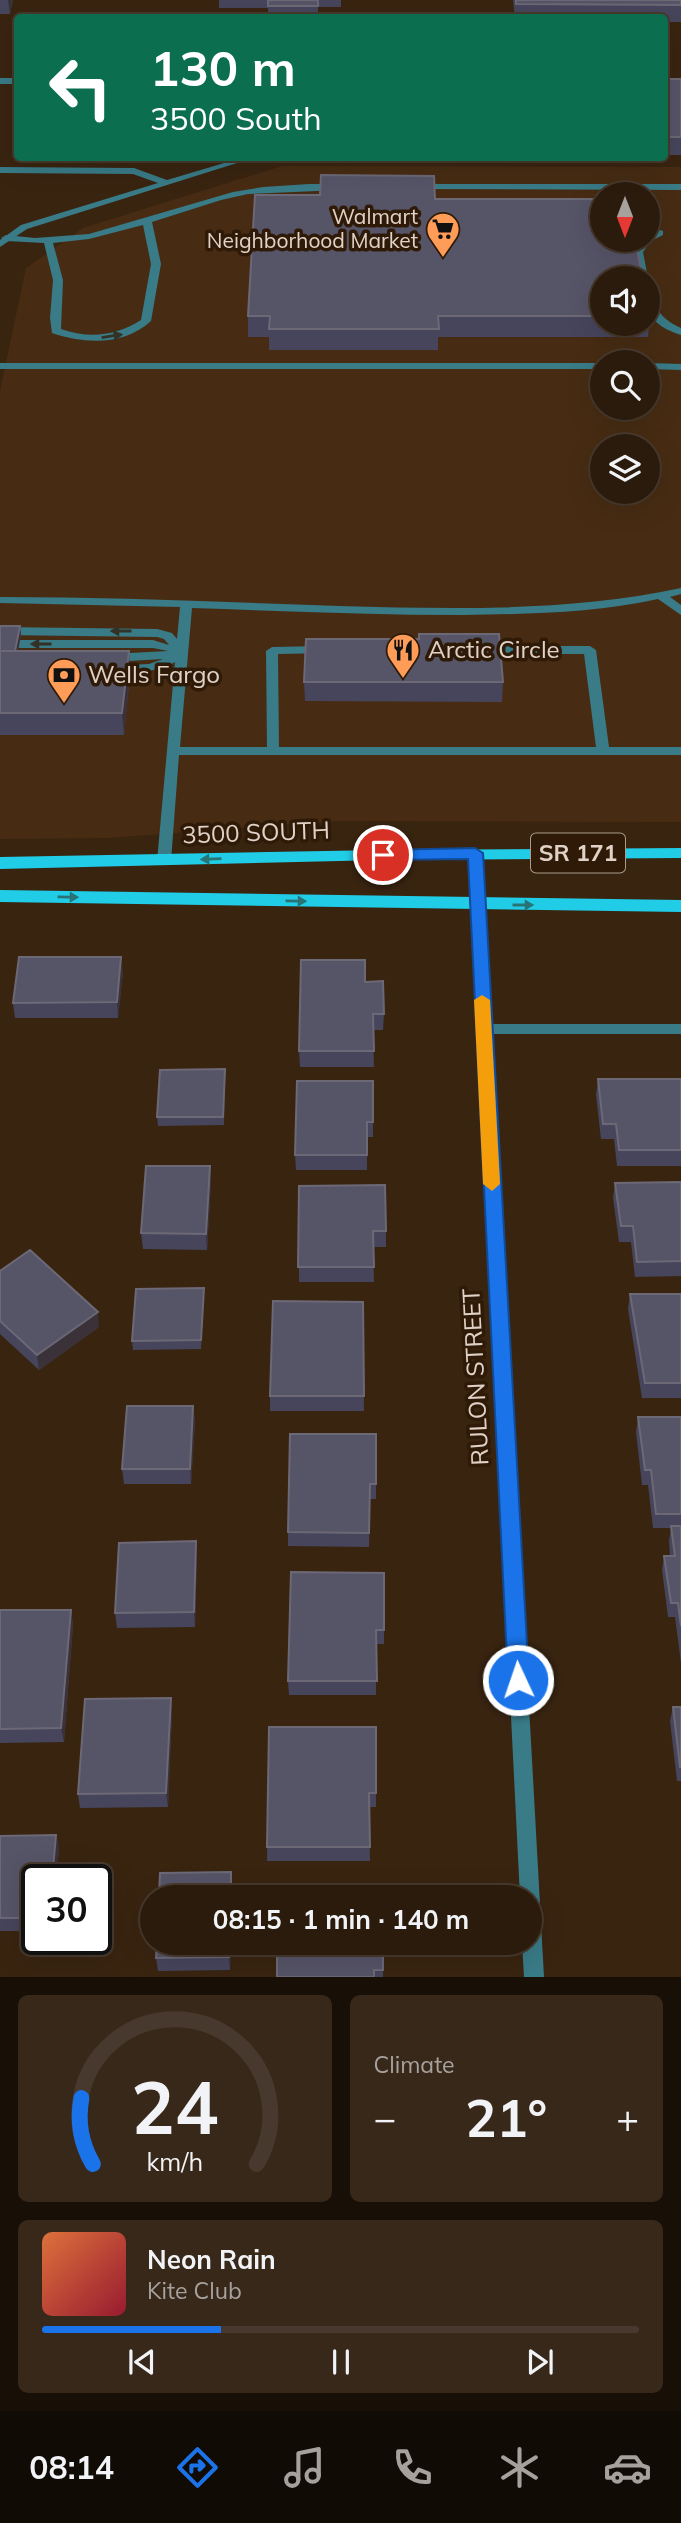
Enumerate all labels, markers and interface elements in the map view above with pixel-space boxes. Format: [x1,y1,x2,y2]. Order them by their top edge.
text: 130 m [150,37,296,98]
icon: left [35,42,126,133]
text: 3500 South [150,98,322,138]
north arrow [590,182,660,252]
map controls [590,182,660,504]
place label: Walmart Neighborhood Market [207,203,418,253]
supermarket icon: Walmart Neighborhood Market [424,210,462,259]
button: sound [590,266,660,336]
one-way arrow [101,330,123,341]
button: search [590,350,660,420]
button: layers [590,434,660,504]
one-way arrow [110,625,132,637]
restaurant icon: Arctic Circle [384,631,422,680]
place label: Arctic Circle [428,634,560,664]
one-way arrow [30,638,52,650]
bank icon: Wells Fargo [45,656,83,705]
place label: Wells Fargo [88,659,220,689]
street label: 3500 SOUTH [182,814,330,850]
pin [353,825,413,885]
road number: SR 171 [531,834,625,873]
icon: arrive [364,836,402,874]
one-way arrow [200,854,222,865]
one-way arrow [57,892,79,903]
one-way arrow [285,896,307,907]
one-way arrow [512,899,534,911]
street label: RULON STREET [455,1287,495,1466]
position arrow [481,1643,555,1717]
speed limit sign: 30 [21,1864,112,1955]
text: 08:15 · 1 min · 140 m [213,1903,469,1936]
text: Climate [374,2050,455,2079]
text: 24 [131,2062,218,2153]
text: 21° [465,2085,547,2150]
text: − [374,2094,396,2142]
text: + [616,2094,639,2142]
text: km/h [146,2146,203,2177]
text: Neon Rain [147,2243,276,2276]
text: Kite Club [147,2276,242,2305]
icon: previous [123,2343,161,2381]
icon: pause [322,2343,360,2381]
icon: next [521,2343,559,2381]
icon: directions [173,2443,222,2492]
icon: music [280,2443,329,2492]
icon: phone [388,2443,437,2492]
icon: climate [495,2443,544,2492]
icon: car [603,2443,652,2492]
text: 08:14 [29,2447,114,2487]

